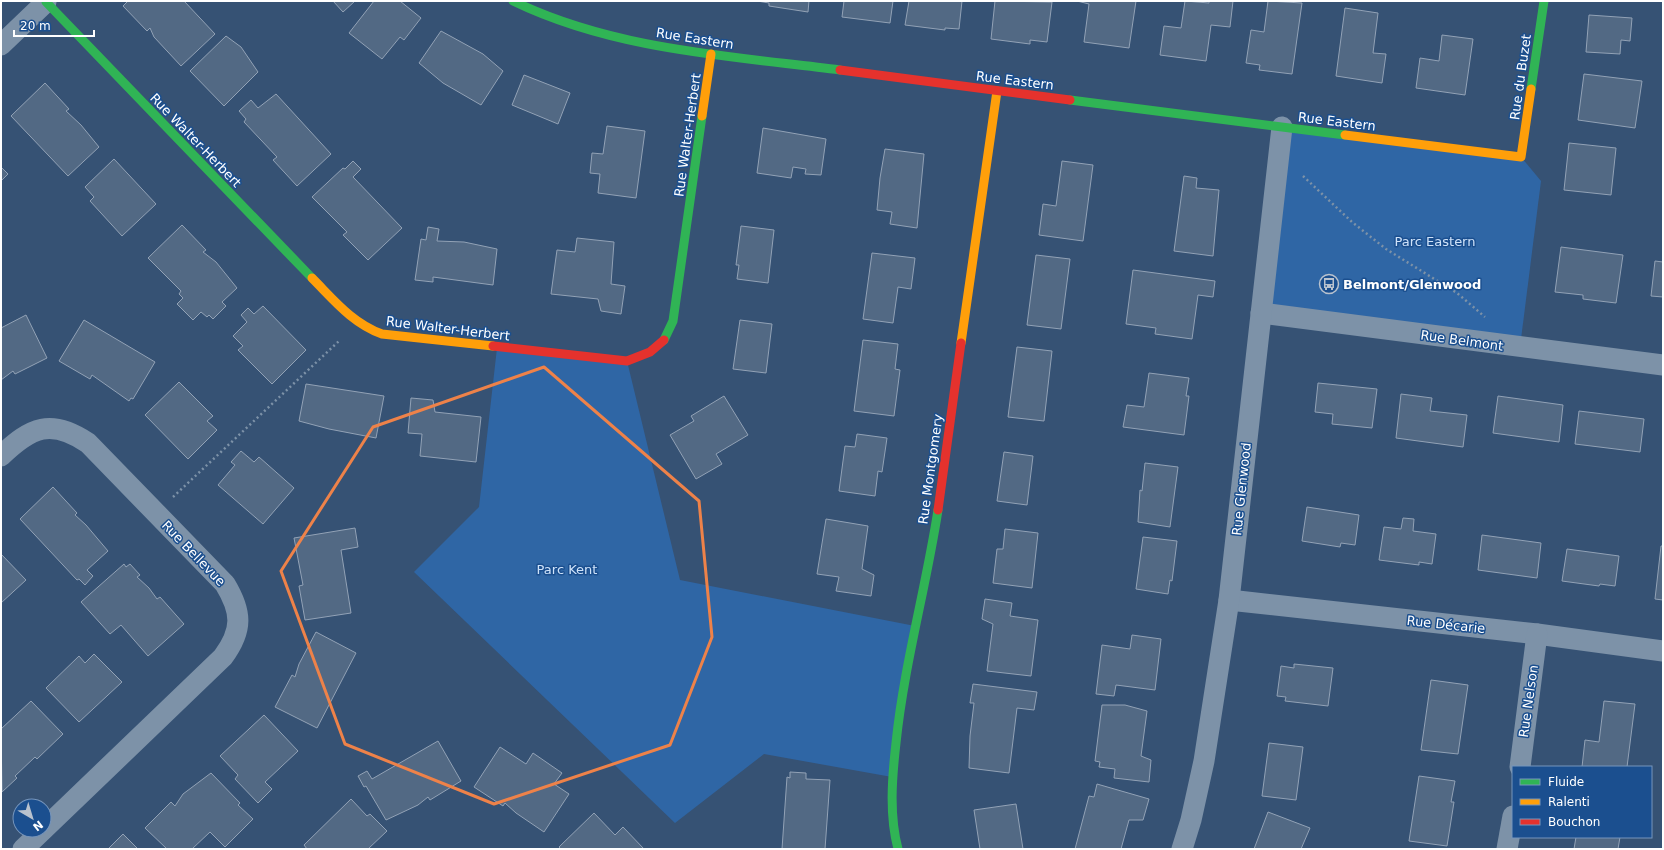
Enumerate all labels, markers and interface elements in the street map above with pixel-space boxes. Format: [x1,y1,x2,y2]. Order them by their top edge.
scale bar [14,12,94,38]
text: 20 m [20,19,51,33]
street label: Rue Eastern [655,25,735,52]
street label: Rue du Buzet [1507,33,1534,121]
street label: Rue Eastern [975,68,1055,93]
street label: Rue Walter-Herbert [671,72,704,198]
street label: Rue Walter-Herbert [147,90,244,190]
street label: Rue Eastern [1297,109,1377,134]
park label: Parc Eastern [1395,234,1475,249]
bus stop icon: Belmont/Glenwood [1318,273,1340,295]
place label: Belmont/Glenwood [1343,277,1481,292]
street label: Rue Walter-Herbert [385,313,511,344]
street label: Rue Belmont [1420,327,1504,354]
street label: Rue Montgomery [915,413,946,525]
street label: Rue Glenwood [1229,442,1254,536]
street label: Rue Bellevue [159,518,229,589]
park label: Parc Kent [537,562,597,577]
street label: Rue Décarie [1406,613,1486,636]
street label: Rue Nelson [1516,664,1541,738]
legend [1512,766,1652,838]
text: Fluide [1548,775,1584,789]
text: Ralenti [1548,795,1590,809]
north arrow [12,798,52,838]
text: Bouchon [1548,815,1600,829]
text: N [30,818,45,833]

